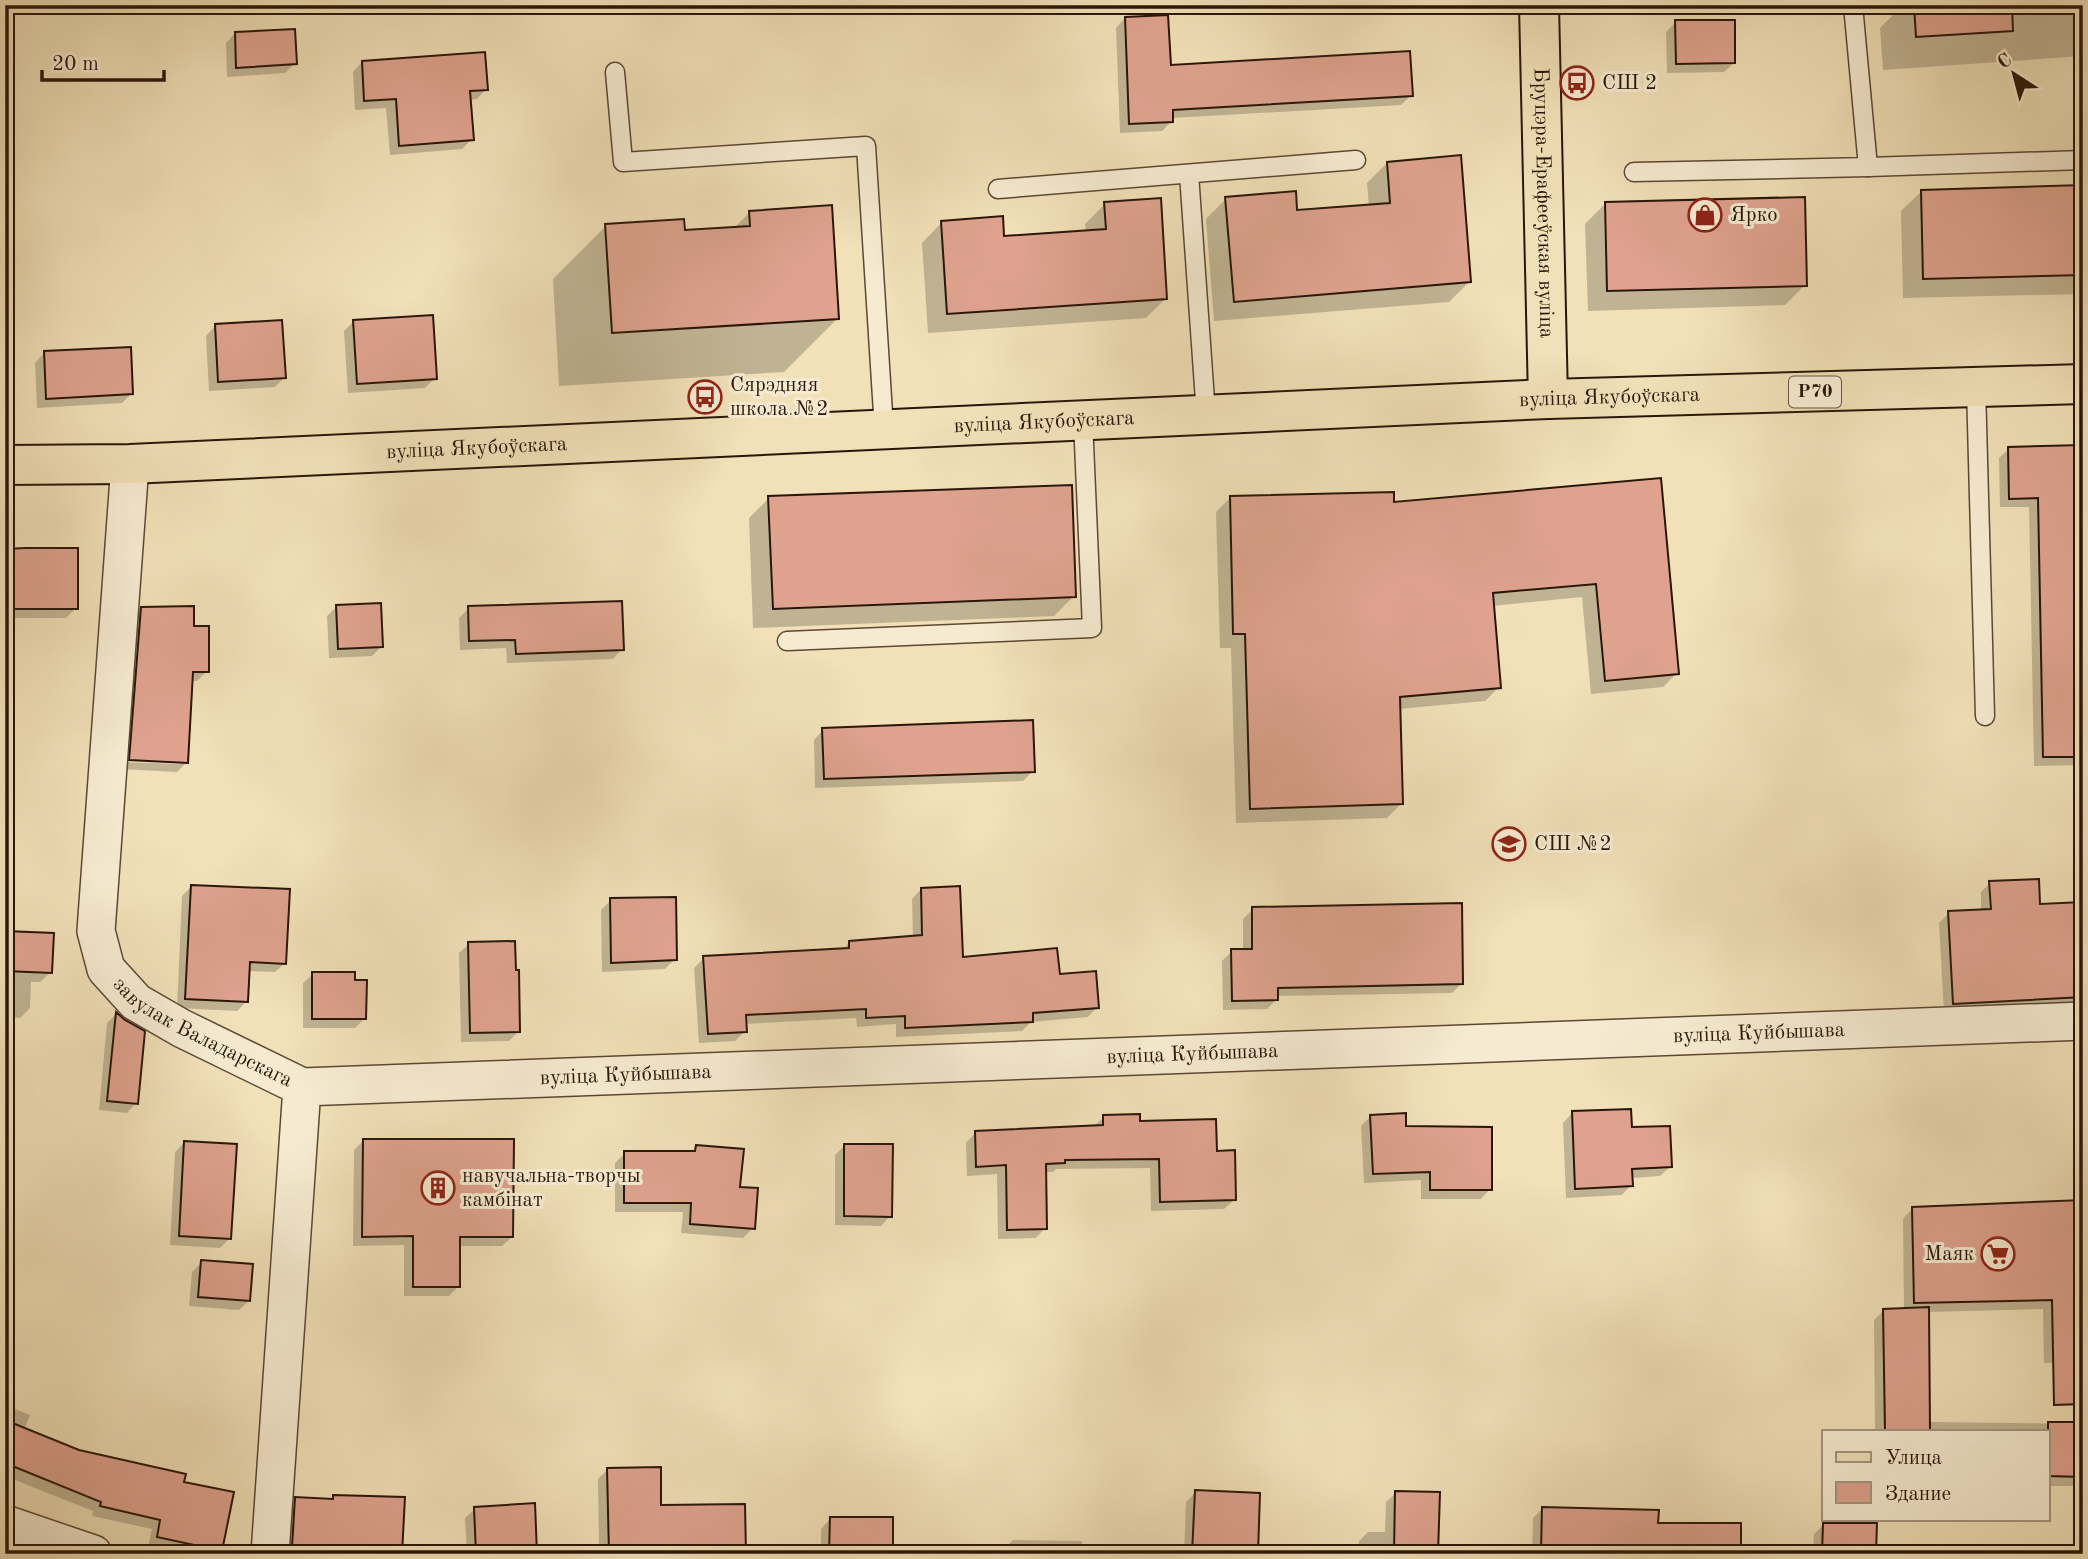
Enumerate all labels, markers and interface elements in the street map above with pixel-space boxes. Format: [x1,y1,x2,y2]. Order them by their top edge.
scale bar [42,38,164,82]
north arrow [1980,38,2050,108]
text: С [1995,51,2016,74]
text: 20 m [52,54,99,75]
bus stop icon: СШ 2 [1558,64,1596,102]
street label: Бруцэра-Ерафееўская вуліца [1530,67,1557,338]
place label: СШ 2 [1602,73,1657,94]
shop icon: Ярко [1686,196,1724,234]
place label: Ярко [1730,205,1778,226]
place label: Сярэдняя школа №2 [730,375,828,420]
road number: Р70 [1789,376,1841,408]
bus stop icon: Сярэдняя школа №2 [686,378,724,416]
street label: вуліца Якубоўскага [1519,384,1700,411]
street label: вуліца Якубоўскага [953,407,1135,437]
street label: вуліца Якубоўскага [386,433,567,463]
school or university icon: СШ №2 [1490,825,1528,863]
place label: СШ №2 [1534,834,1612,855]
street label: завулак Валадарскага [109,974,296,1091]
street label: вуліца Куйбышава [1673,1019,1845,1047]
street label: вуліца Куйбышава [1106,1040,1279,1068]
street label: вуліца Куйбышава [539,1061,712,1089]
place label: навучальна-творчы камбінат [462,1166,641,1211]
building icon: навучальна-творчы камбінат [419,1169,457,1207]
supermarket icon: Маяк [1979,1235,2017,1273]
place label: Маяк [1925,1244,1974,1265]
legend [1822,1430,2050,1520]
text: Улица [1885,1448,1942,1469]
text: Здание [1885,1484,1951,1505]

